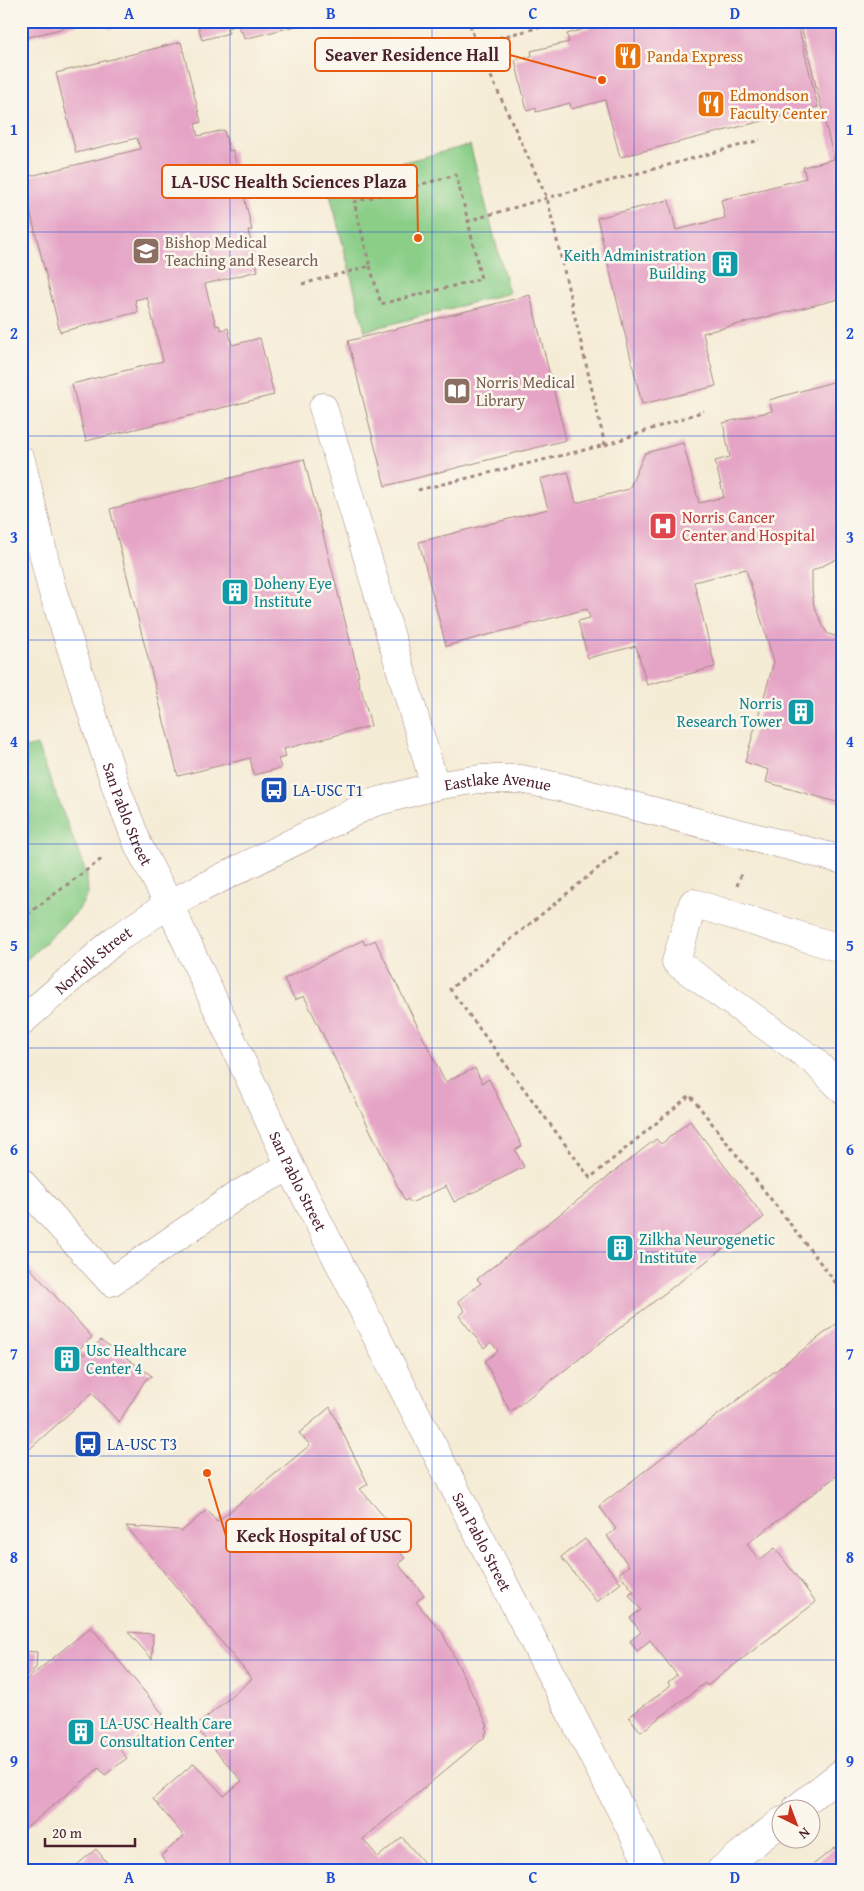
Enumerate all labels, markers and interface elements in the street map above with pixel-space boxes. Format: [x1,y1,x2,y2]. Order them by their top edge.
text: A [124,1,135,25]
text: B [326,1,336,25]
text: C [528,1,538,25]
text: D [730,1,740,25]
callout: Seaver Residence Hall [315,38,510,71]
text: Seaver Residence Hall [325,41,500,68]
restaurant icon: Panda Express [613,41,643,71]
place label: Panda Express [647,44,743,68]
place label: Edmondson Faculty Center [730,83,827,125]
restaurant icon: Edmondson Faculty Center [696,89,726,119]
text: 1 [10,117,18,141]
text: 1 [846,117,854,141]
callout: LA-USC Health Sciences Plaza [162,165,417,198]
text: LA-USC Health Sciences Plaza [171,168,407,195]
place label: Bishop Medical Teaching and Research [165,230,318,272]
school or university icon: Bishop Medical Teaching and Research [131,236,161,266]
place label: Keith Administration Building [564,243,706,285]
building icon: Keith Administration Building [710,249,740,279]
text: 2 [10,321,18,345]
text: 2 [846,321,854,345]
place label: Norris Medical Library [476,370,575,412]
library icon: Norris Medical Library [442,376,472,406]
place label: Norris Cancer Center and Hospital [682,505,816,547]
hospital icon: Norris Cancer Center and Hospital [648,511,678,541]
text: 3 [10,525,18,549]
text: 3 [846,525,854,549]
place label: Doheny Eye Institute [254,571,332,613]
building icon: Doheny Eye Institute [220,577,250,607]
place label: Norris Research Tower [677,691,782,733]
building icon: Norris Research Tower [786,697,816,727]
text: 4 [10,729,18,753]
text: 4 [846,729,854,753]
street label: San Pablo Street [97,759,159,870]
street label: Eastlake Avenue [442,767,554,797]
bus stop icon: LA-USC T1 [259,775,289,805]
place label: LA-USC T1 [293,778,363,802]
street label: Norfolk Street [49,920,137,1000]
text: 5 [10,933,18,957]
text: 5 [846,933,854,957]
street label: San Pablo Street [263,1127,333,1235]
text: 6 [10,1137,18,1161]
text: 6 [846,1137,854,1161]
place label: Zilkha Neurogenetic Institute [639,1227,775,1269]
building icon: Zilkha Neurogenetic Institute [605,1233,635,1263]
place label: Usc Healthcare Center 4 [86,1338,187,1380]
text: 7 [10,1341,18,1365]
text: 7 [846,1341,854,1365]
building icon: Usc Healthcare Center 4 [52,1344,82,1374]
bus stop icon: LA-USC T3 [73,1429,103,1459]
place label: LA-USC T3 [107,1432,177,1456]
street label: San Pablo Street [447,1488,518,1596]
callout: Keck Hospital of USC [226,1519,411,1552]
text: Keck Hospital of USC [236,1522,402,1549]
text: 8 [10,1545,18,1569]
text: 8 [846,1545,854,1569]
place label: LA-USC Health Care Consultation Center [100,1711,235,1753]
building icon: LA-USC Health Care Consultation Center [66,1717,96,1747]
text: 9 [10,1749,18,1773]
text: 9 [846,1749,854,1773]
north arrow [772,1798,822,1848]
scale bar [45,1816,135,1848]
text: 20 m [52,1822,83,1843]
text: N [794,1823,815,1845]
text: A [124,1865,135,1889]
text: B [326,1865,336,1889]
text: C [528,1865,538,1889]
text: D [730,1865,740,1889]

